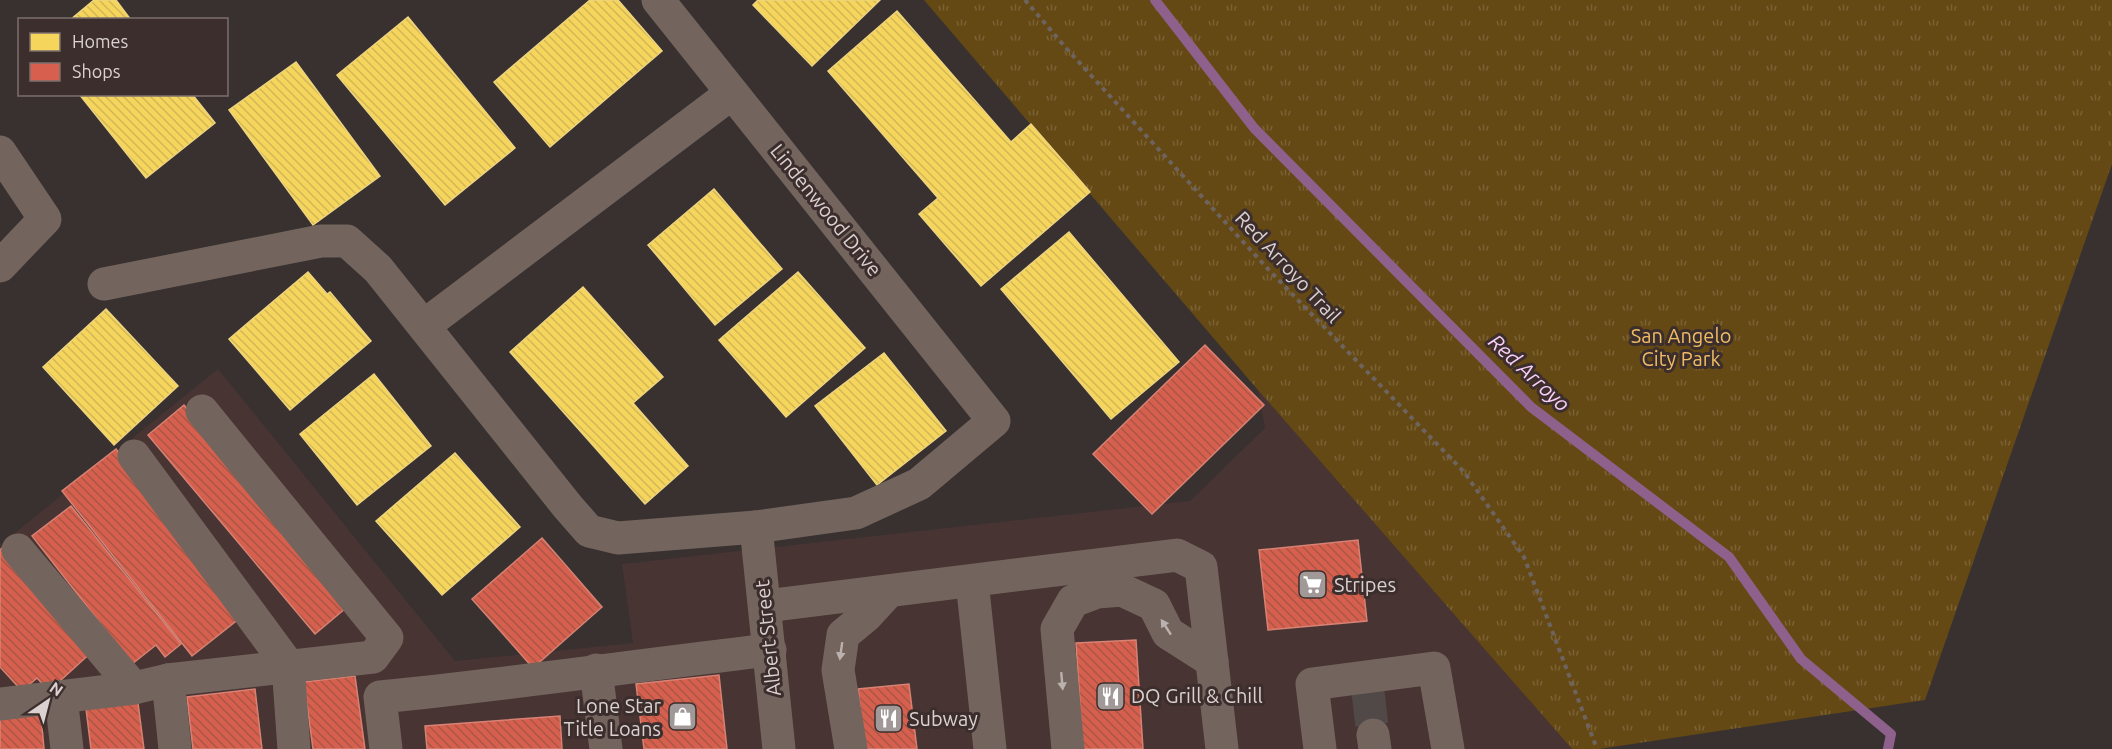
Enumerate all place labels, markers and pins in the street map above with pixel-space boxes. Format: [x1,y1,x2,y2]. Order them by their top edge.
supermarket icon: Stripes [1297,569,1329,601]
place label: Stripes [1334,573,1396,596]
restaurant icon: DQ Grill & Chill [1094,680,1126,712]
place label: DQ Grill & Chill [1131,684,1263,707]
place label: Lone Star Title Loans [564,694,661,740]
shop icon: Lone Star Title Loans [666,701,698,733]
restaurant icon: Subway [872,703,904,735]
place label: Subway [909,707,978,730]

